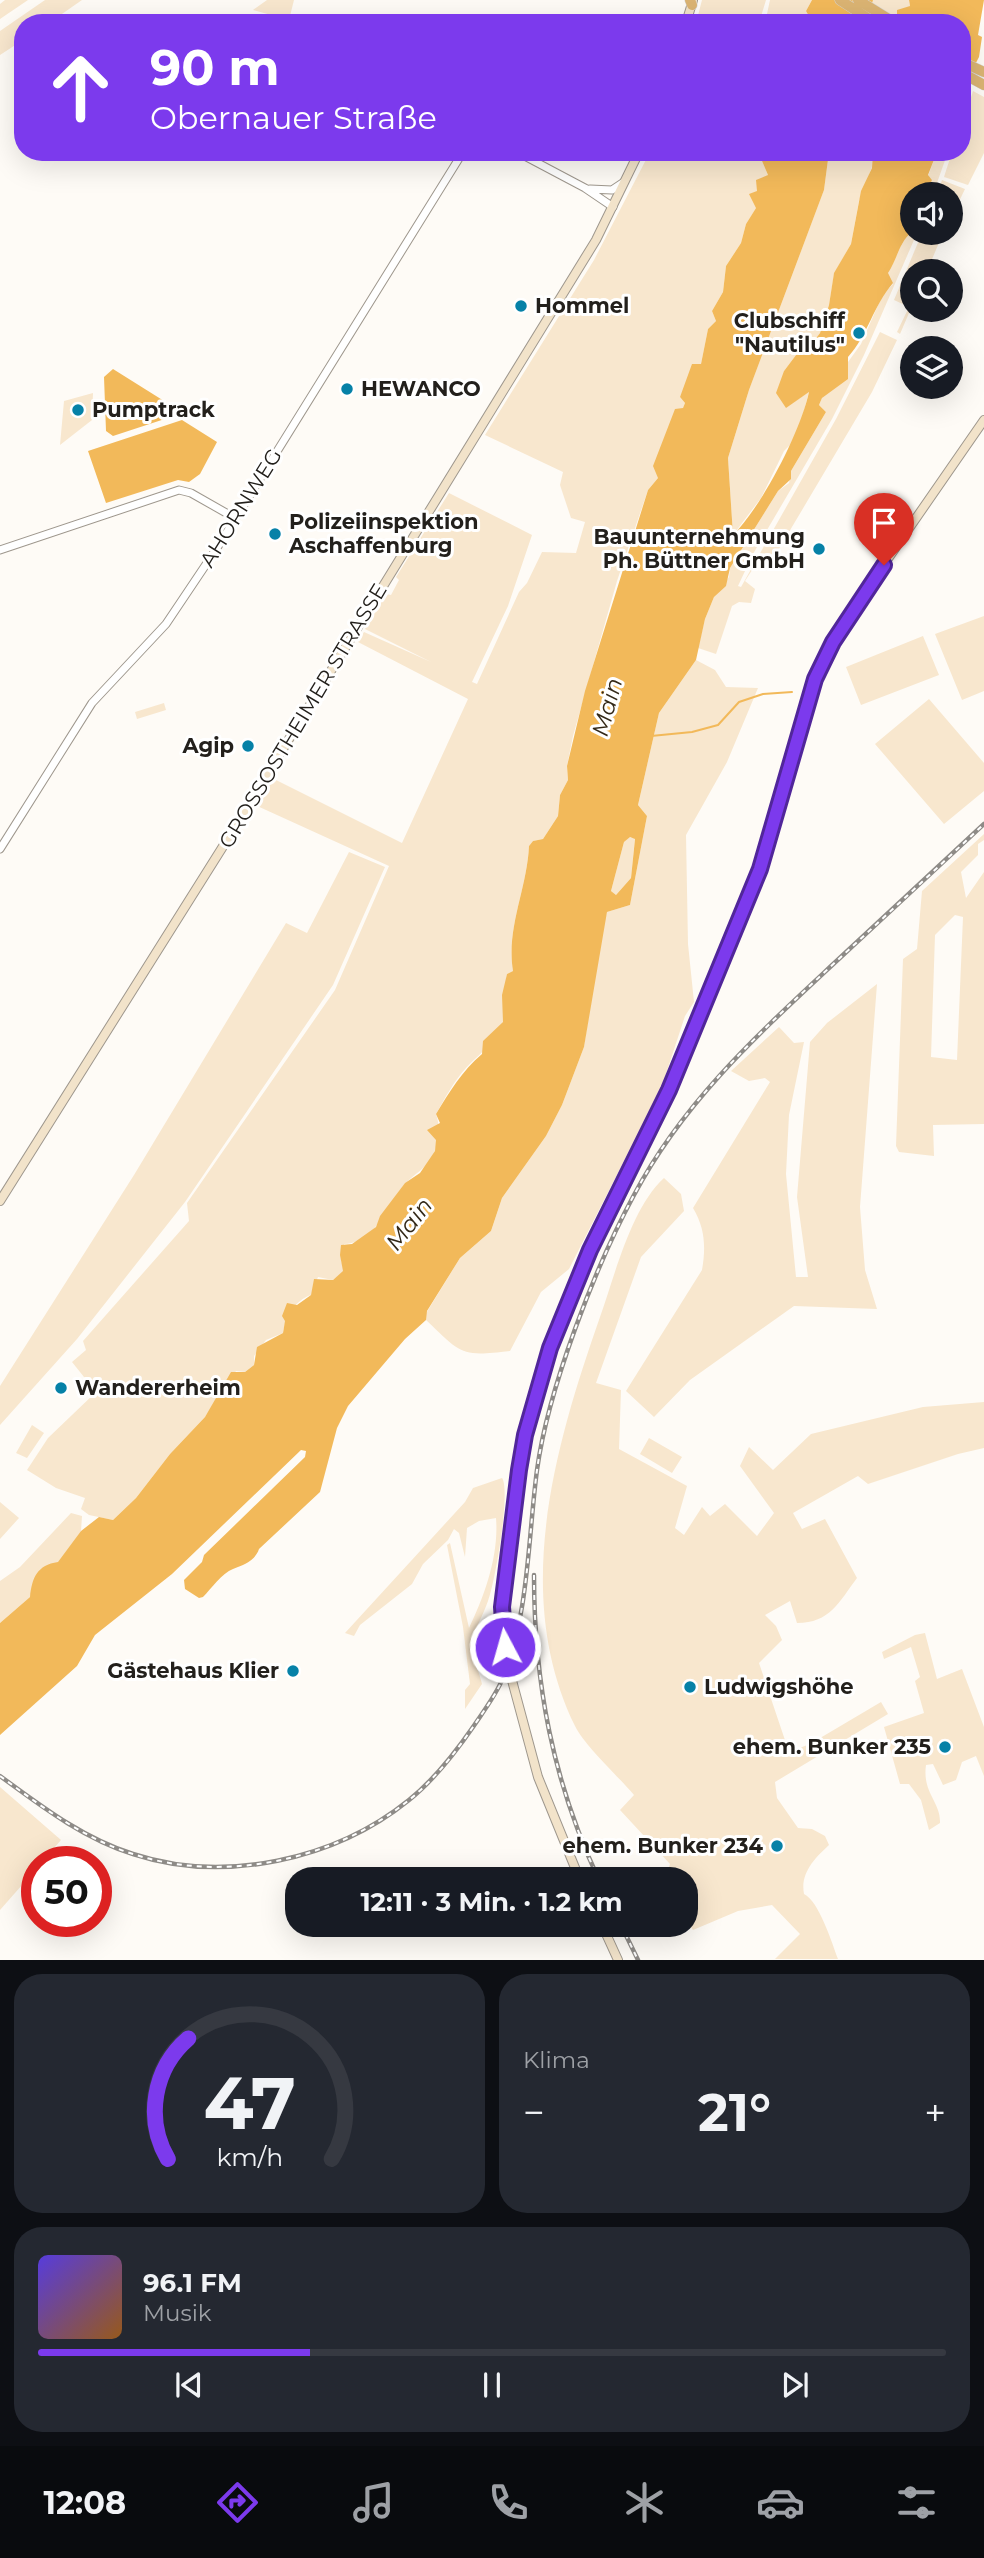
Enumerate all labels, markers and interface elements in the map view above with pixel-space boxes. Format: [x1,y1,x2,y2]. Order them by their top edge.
text: 90 m [150,38,280,97]
icon: ahead [35,42,126,133]
text: Obernauer Straße [150,98,437,137]
map controls [900,182,963,399]
button: sound [900,182,963,245]
button: search [900,259,963,322]
place label: Hommel [535,293,629,318]
marker: Hommel [513,298,529,314]
place label: Clubschiff "Nautilus" [734,308,846,357]
marker: Clubschiff "Nautilus" [851,325,867,341]
button: layers [900,336,963,399]
place label: HEWANCO [361,376,481,401]
marker: HEWANCO [339,381,355,397]
place label: Pumptrack [92,397,215,422]
marker: Pumptrack [70,402,86,418]
street label: AHORNWEG [194,444,287,572]
pin [854,493,914,565]
icon: arrive [865,504,903,542]
place label: Polizeiinspektion Aschaffenburg [288,509,479,558]
place label: Bauunternehmung Ph. Büttner GmbH [593,524,805,573]
marker: Polizeiinspektion Aschaffenburg [267,526,283,542]
marker: Bauunternehmung Ph. Büttner GmbH [811,541,827,557]
street label: GROSSOSTHEIMER STRASSE [213,579,392,853]
water label: Main [586,675,628,739]
place label: Agip [182,733,234,758]
marker: Agip [240,738,256,754]
water label: Main [380,1192,438,1256]
place label: Wandererheim [75,1375,241,1400]
marker: Wandererheim [53,1380,69,1396]
position arrow [468,1610,542,1684]
place label: Gästehaus Klier [107,1658,279,1683]
marker: Gästehaus Klier [285,1663,301,1679]
place label: Ludwigshöhe [704,1674,854,1699]
marker: Ludwigshöhe [682,1679,698,1695]
place label: ehem. Bunker 235 [733,1734,931,1759]
marker: ehem. Bunker 235 [937,1739,953,1755]
place label: ehem. Bunker 234 [563,1833,764,1858]
marker: ehem. Bunker 234 [769,1838,785,1854]
speed limit sign: 50 [21,1846,112,1937]
text: 12:11 · 3 Min. · 1.2 km [360,1886,623,1918]
text: Klima [523,2046,590,2074]
text: 47 [203,2060,296,2148]
text: 21° [698,2081,771,2144]
text: − [523,2089,545,2136]
text: + [924,2089,946,2136]
text: km/h [216,2142,283,2172]
text: 96.1 FM [143,2267,242,2299]
text: Musik [143,2299,212,2327]
icon: previous [170,2366,208,2404]
icon: pause [473,2366,511,2404]
icon: next [776,2366,814,2404]
icon: directions [213,2478,262,2527]
icon: music [349,2478,398,2527]
icon: phone [484,2478,533,2527]
icon: climate [620,2478,669,2527]
icon: car [756,2478,805,2527]
icon: filters [892,2478,941,2527]
text: 12:08 [43,2483,126,2522]

